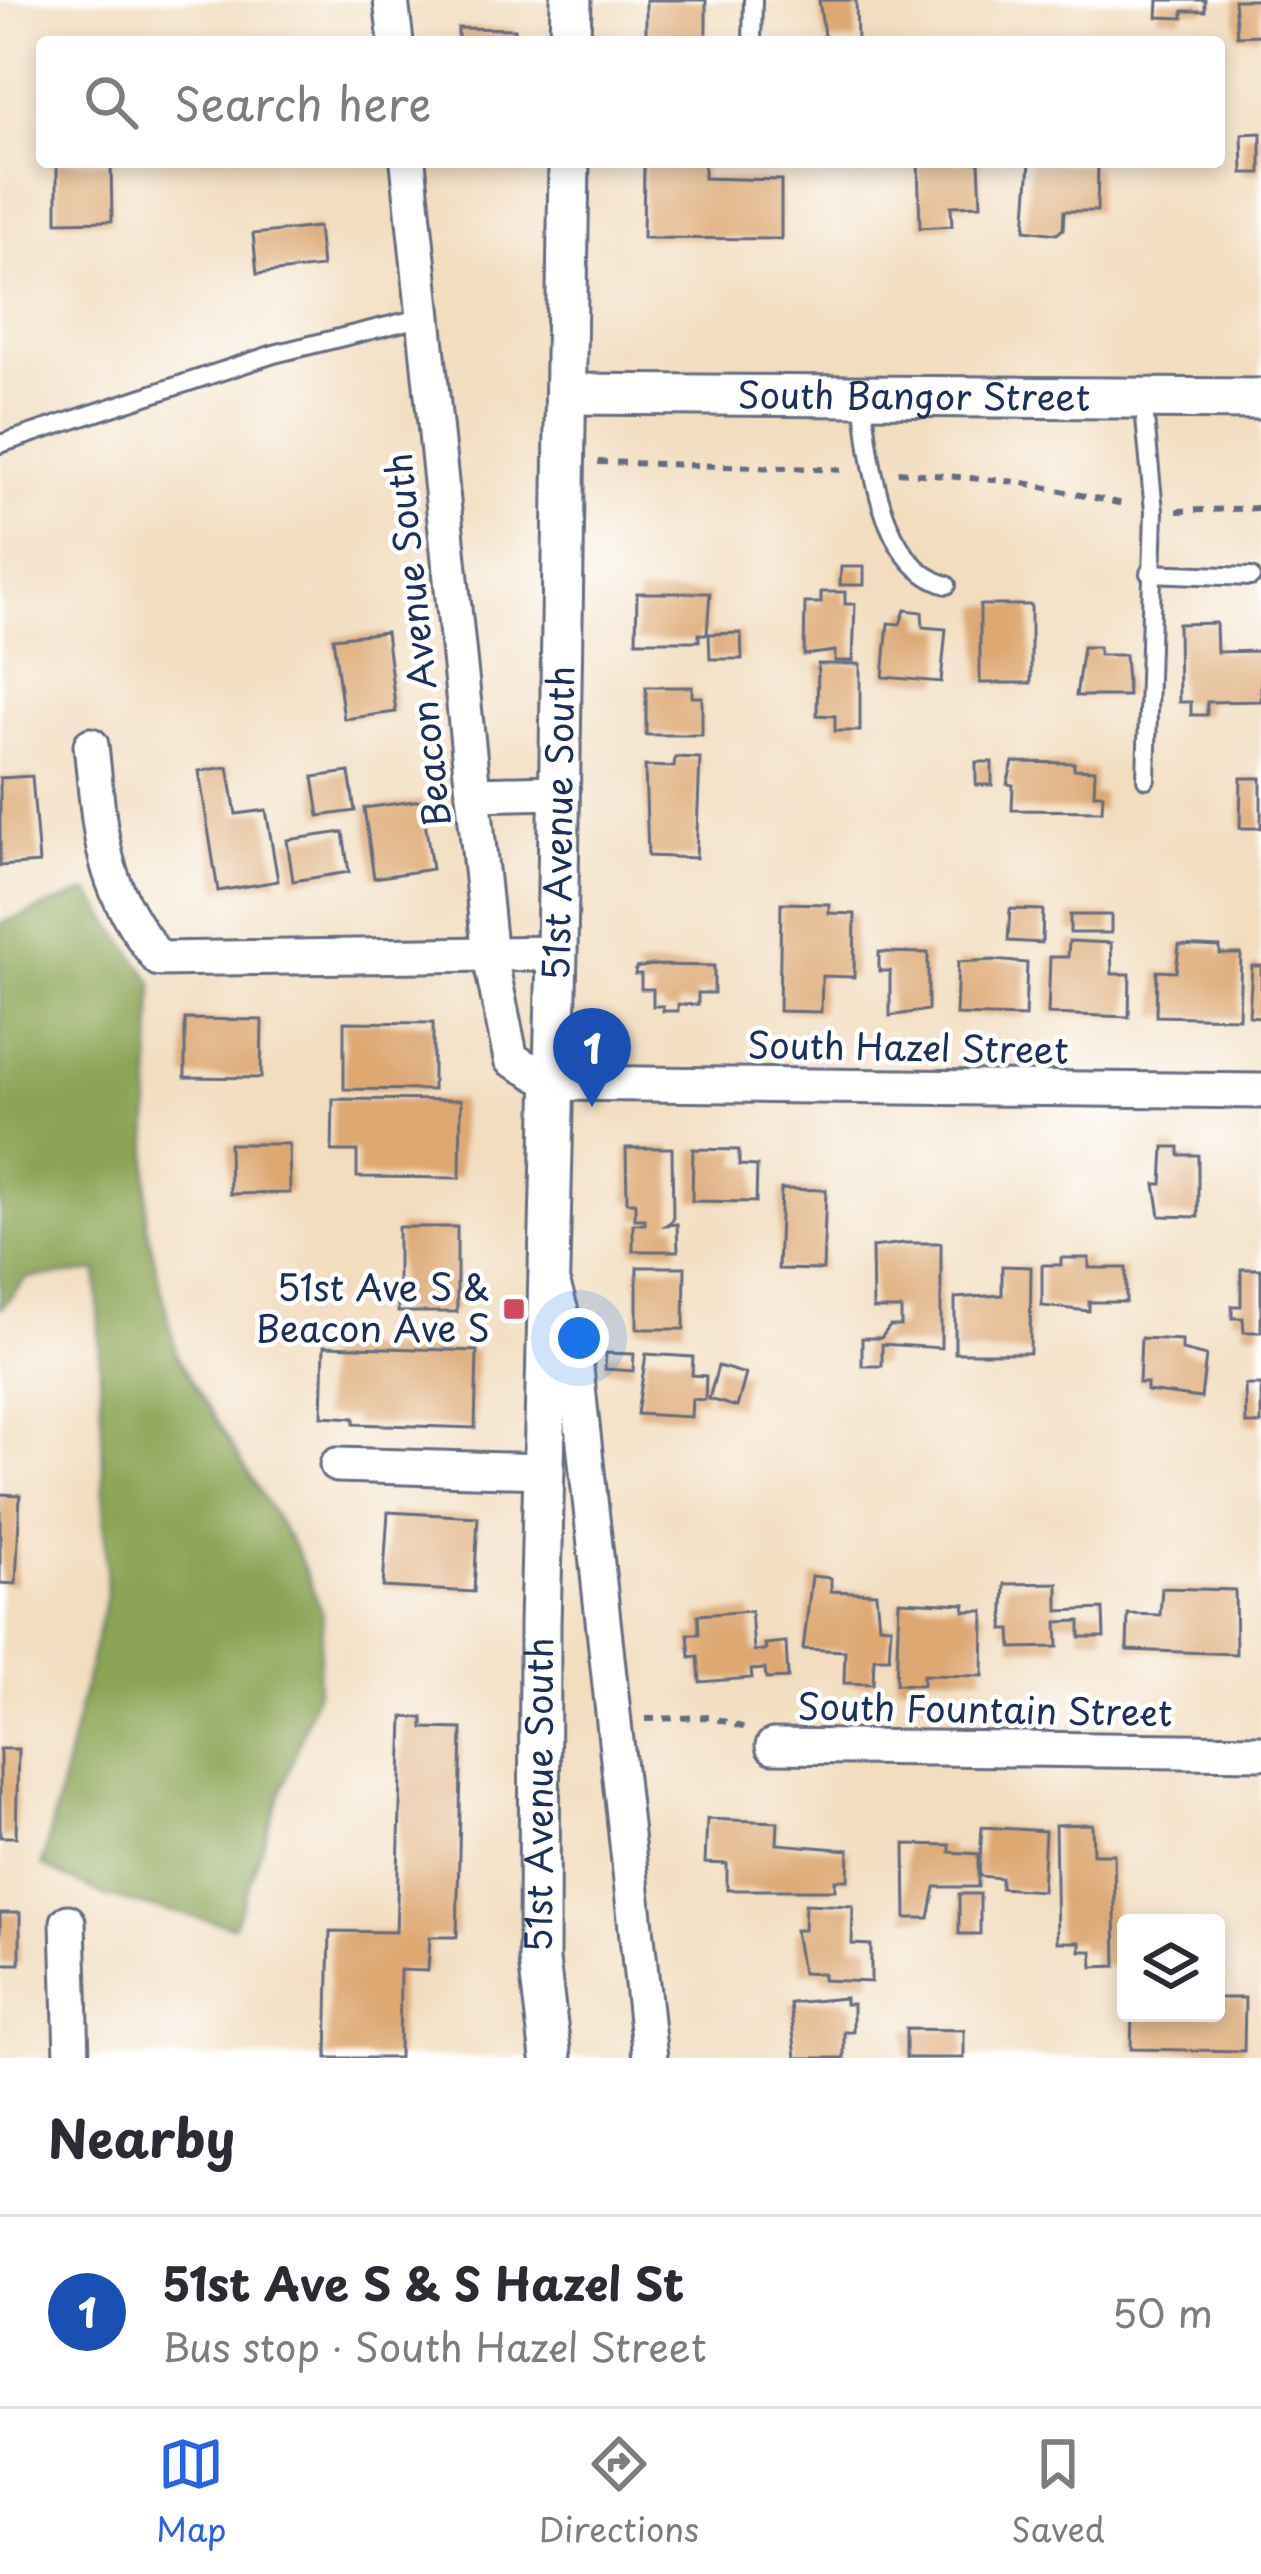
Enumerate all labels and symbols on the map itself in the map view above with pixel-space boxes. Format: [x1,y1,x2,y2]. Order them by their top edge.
street label: South Bangor Street [737,366,1091,423]
street label: Beacon Avenue South [370,451,462,830]
street label: 51st Avenue South [527,665,586,981]
pin: 1 [553,1008,631,1107]
street label: South Hazel Street [747,1016,1069,1076]
place label: 51st Ave S & Beacon Ave S [255,1259,490,1354]
marker: 51st Ave S & Beacon Ave S [501,1296,527,1322]
your location [549,1308,609,1368]
street label: 51st Avenue South [510,1637,565,1952]
street label: South Fountain Street [797,1678,1173,1738]

